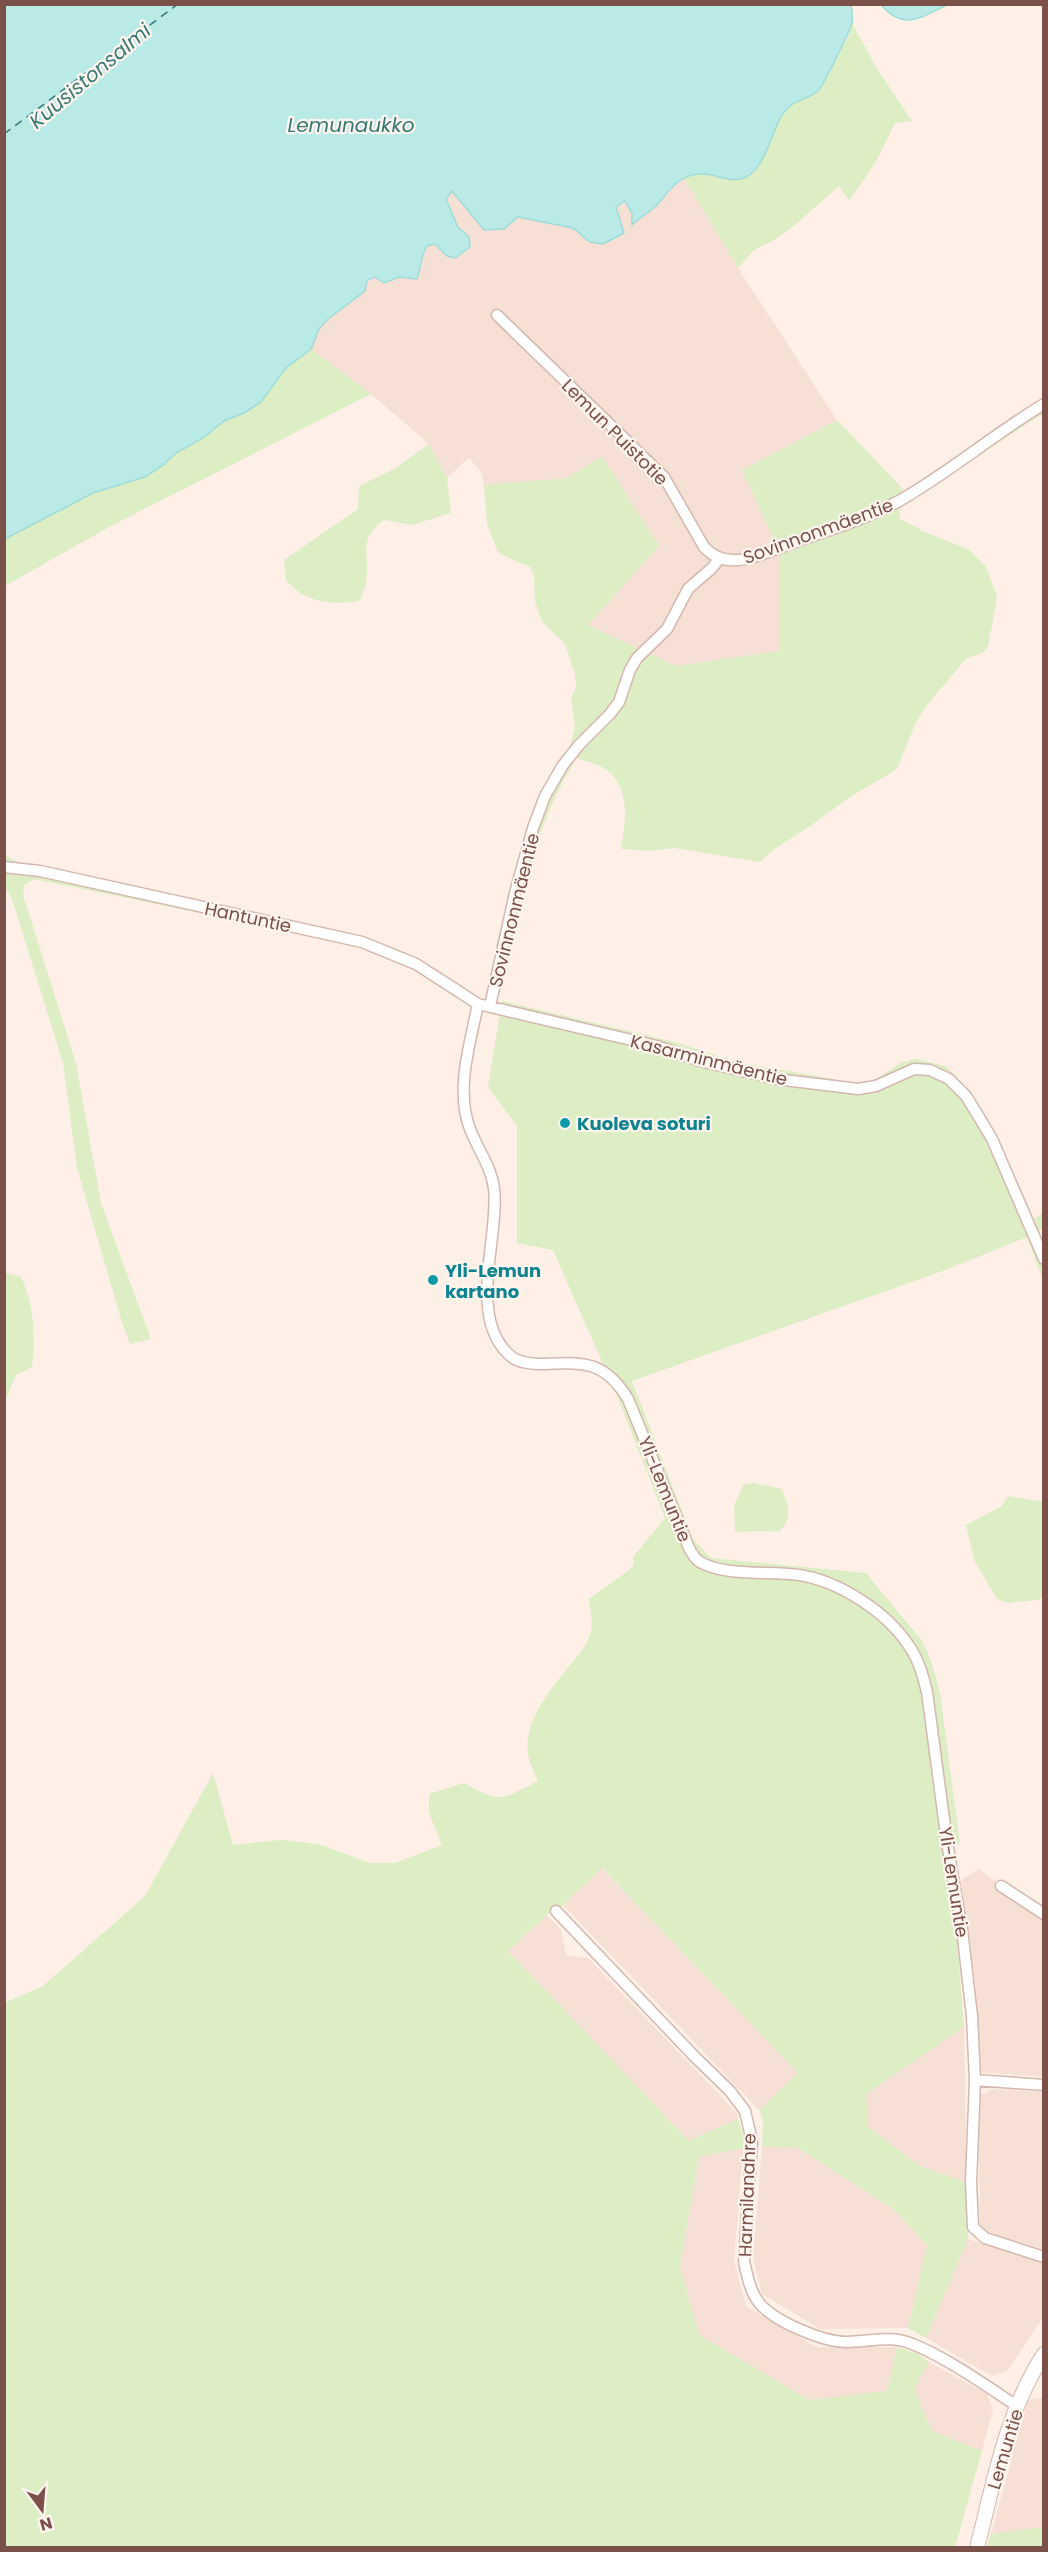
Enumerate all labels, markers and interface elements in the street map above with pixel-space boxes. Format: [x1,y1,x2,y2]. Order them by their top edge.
water label: Kuusistonsalmi [23,16,158,135]
water label: Lemunaukko [288,111,414,139]
street label: Lemun Puistotie [556,373,674,491]
street label: Sovinnonmäentie [739,492,897,570]
street label: Sovinnonmäentie [483,830,545,990]
street label: Hantuntie [202,896,294,938]
street label: Kasarminmäentie [628,1028,790,1092]
place label: Kuoleva soturi [577,1111,711,1136]
marker: Kuoleva soturi [558,1116,572,1130]
place label: Yli-Lemun kartano [445,1258,541,1304]
marker: Yli-Lemun kartano [426,1273,440,1287]
street label: Yli-Lemuntie [632,1432,698,1546]
street label: Yli-Lemuntie [933,1825,975,1939]
street label: Harmilanahre [732,2133,762,2257]
street label: Lemuntie [981,2406,1029,2492]
north arrow [12,2480,72,2540]
text: N [37,2511,55,2537]

